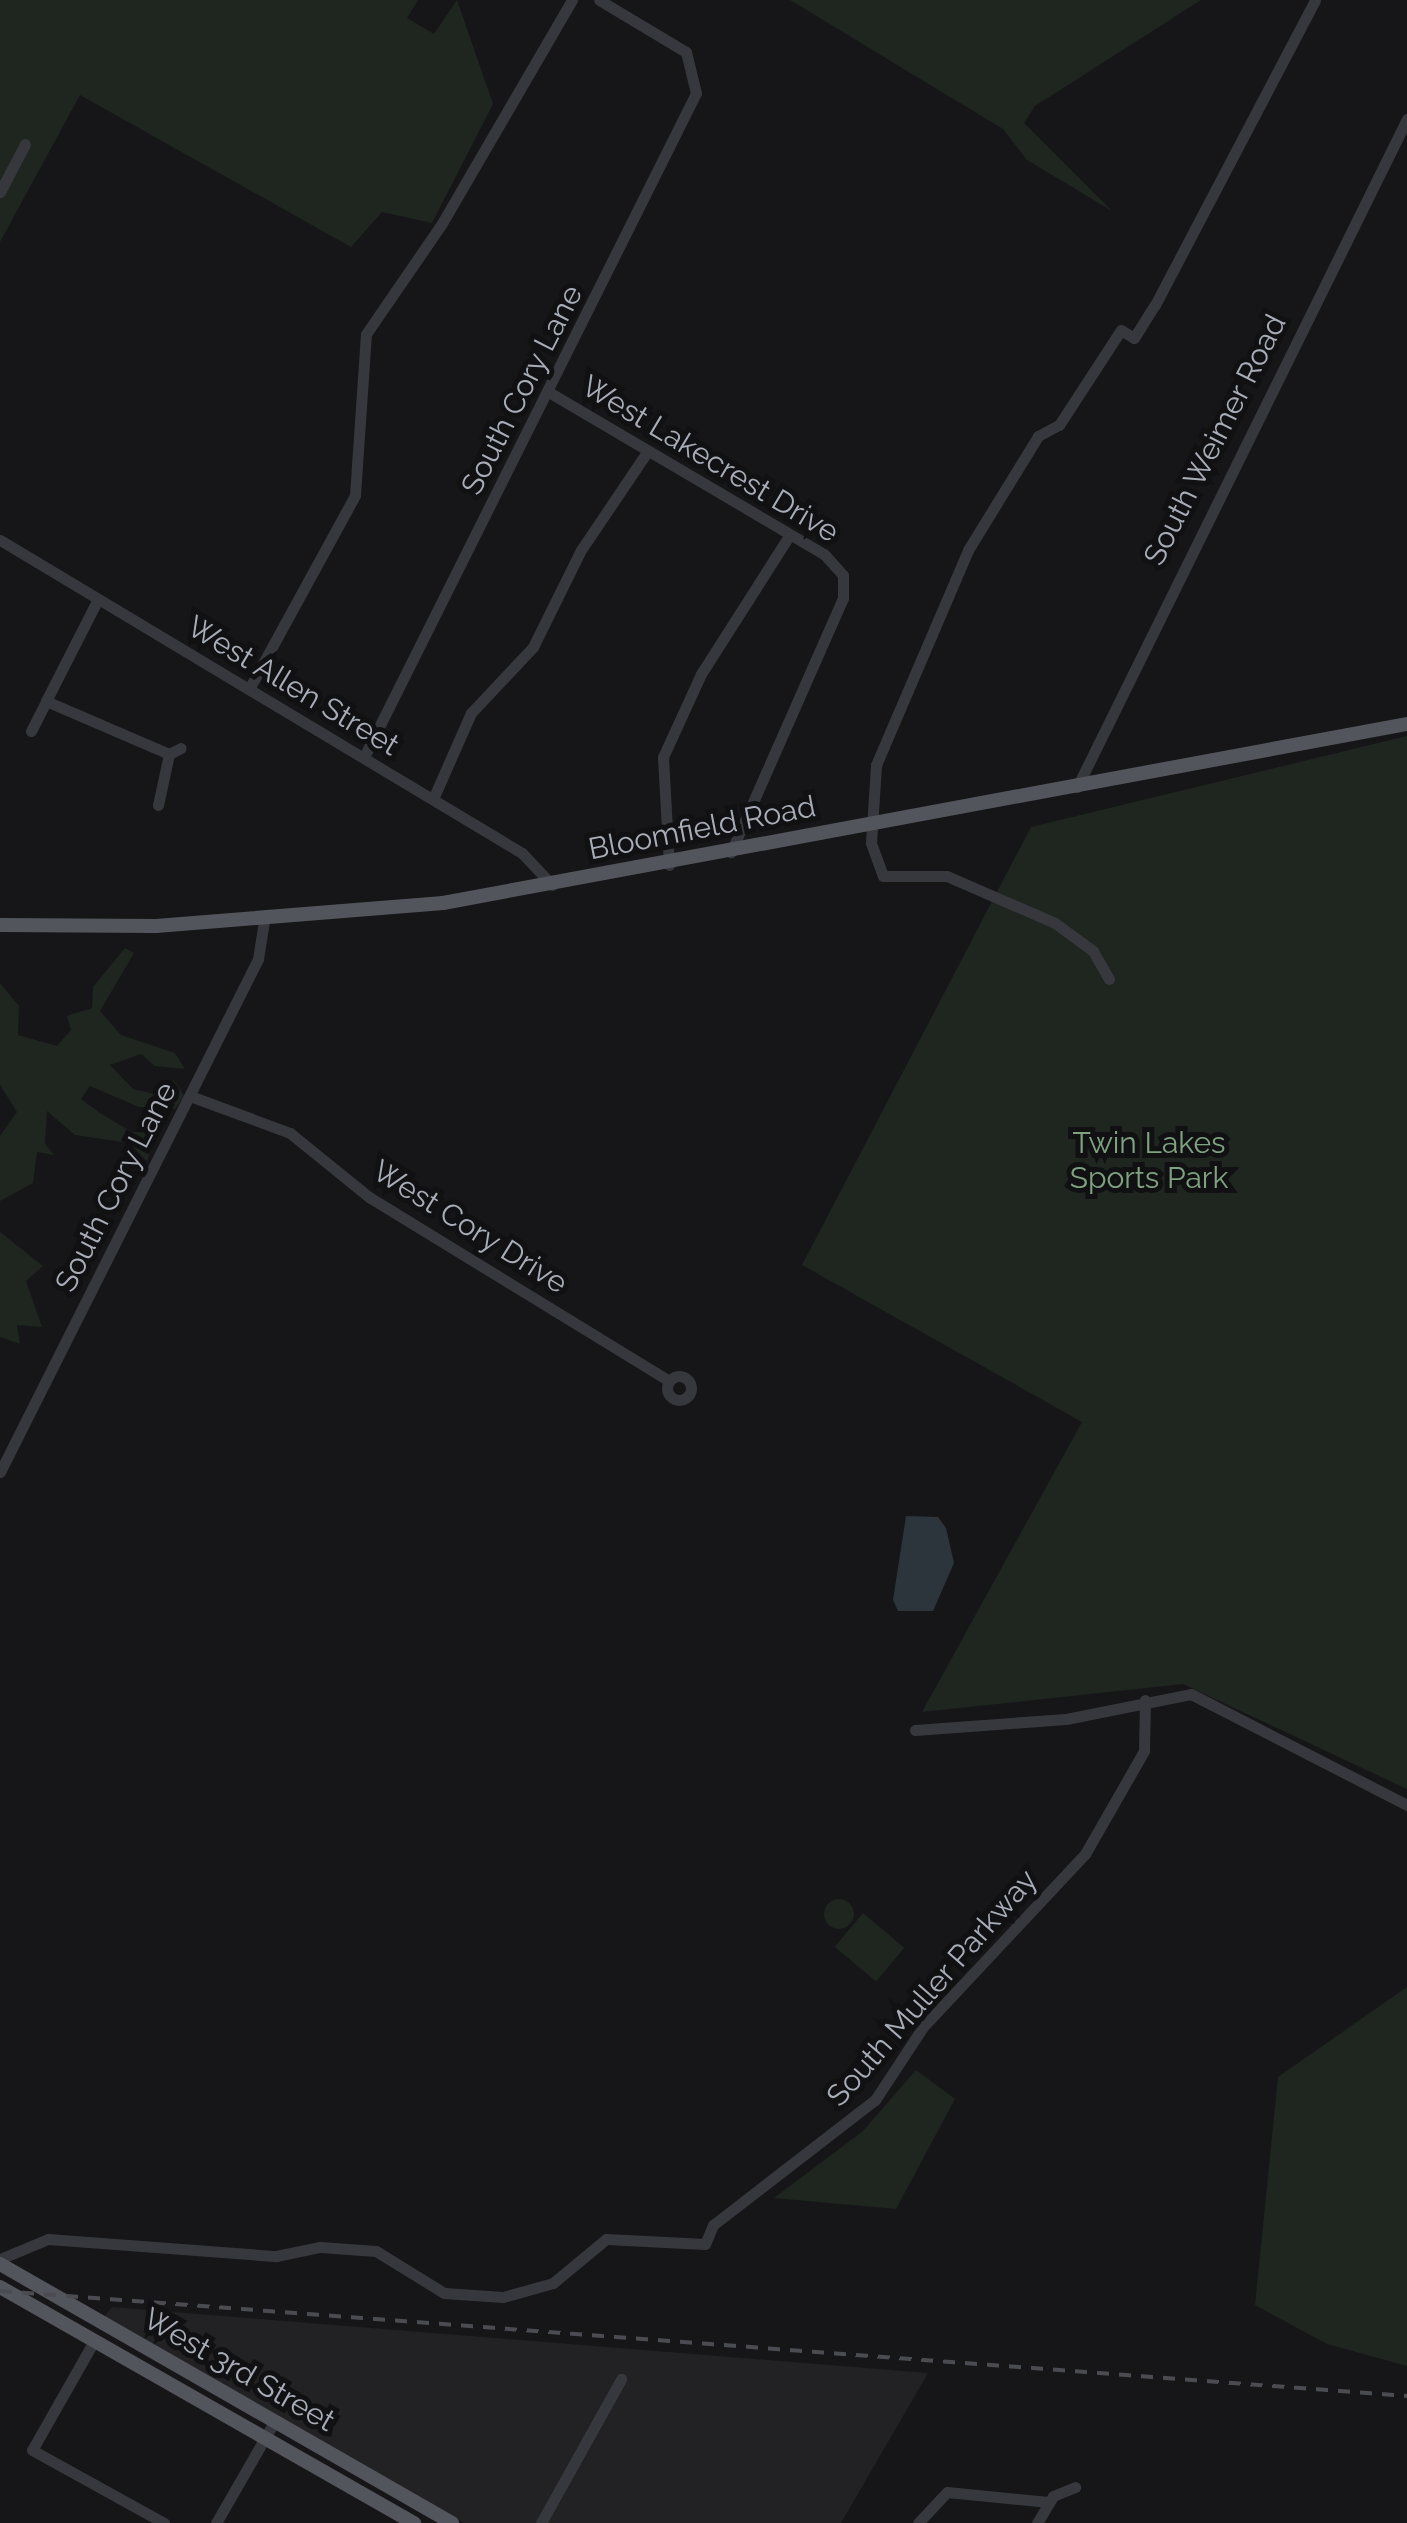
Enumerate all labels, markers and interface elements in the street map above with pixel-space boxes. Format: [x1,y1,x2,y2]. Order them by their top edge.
street label: South Cory Lane [454,279,590,501]
street label: South Weimer Road [1136,308,1294,572]
street label: West Lakecrest Drive [575,368,845,550]
street label: West Allen Street [180,608,406,764]
street label: Bloomfield Road [585,788,819,868]
street label: South Cory Lane [48,1076,184,1298]
park label: Twin Lakes Sports Park [1070,1125,1228,1196]
street label: West Cory Drive [366,1152,574,1302]
street label: South Muller Parkway [819,1862,1045,2114]
street label: West 3rd Street [137,2301,341,2439]

